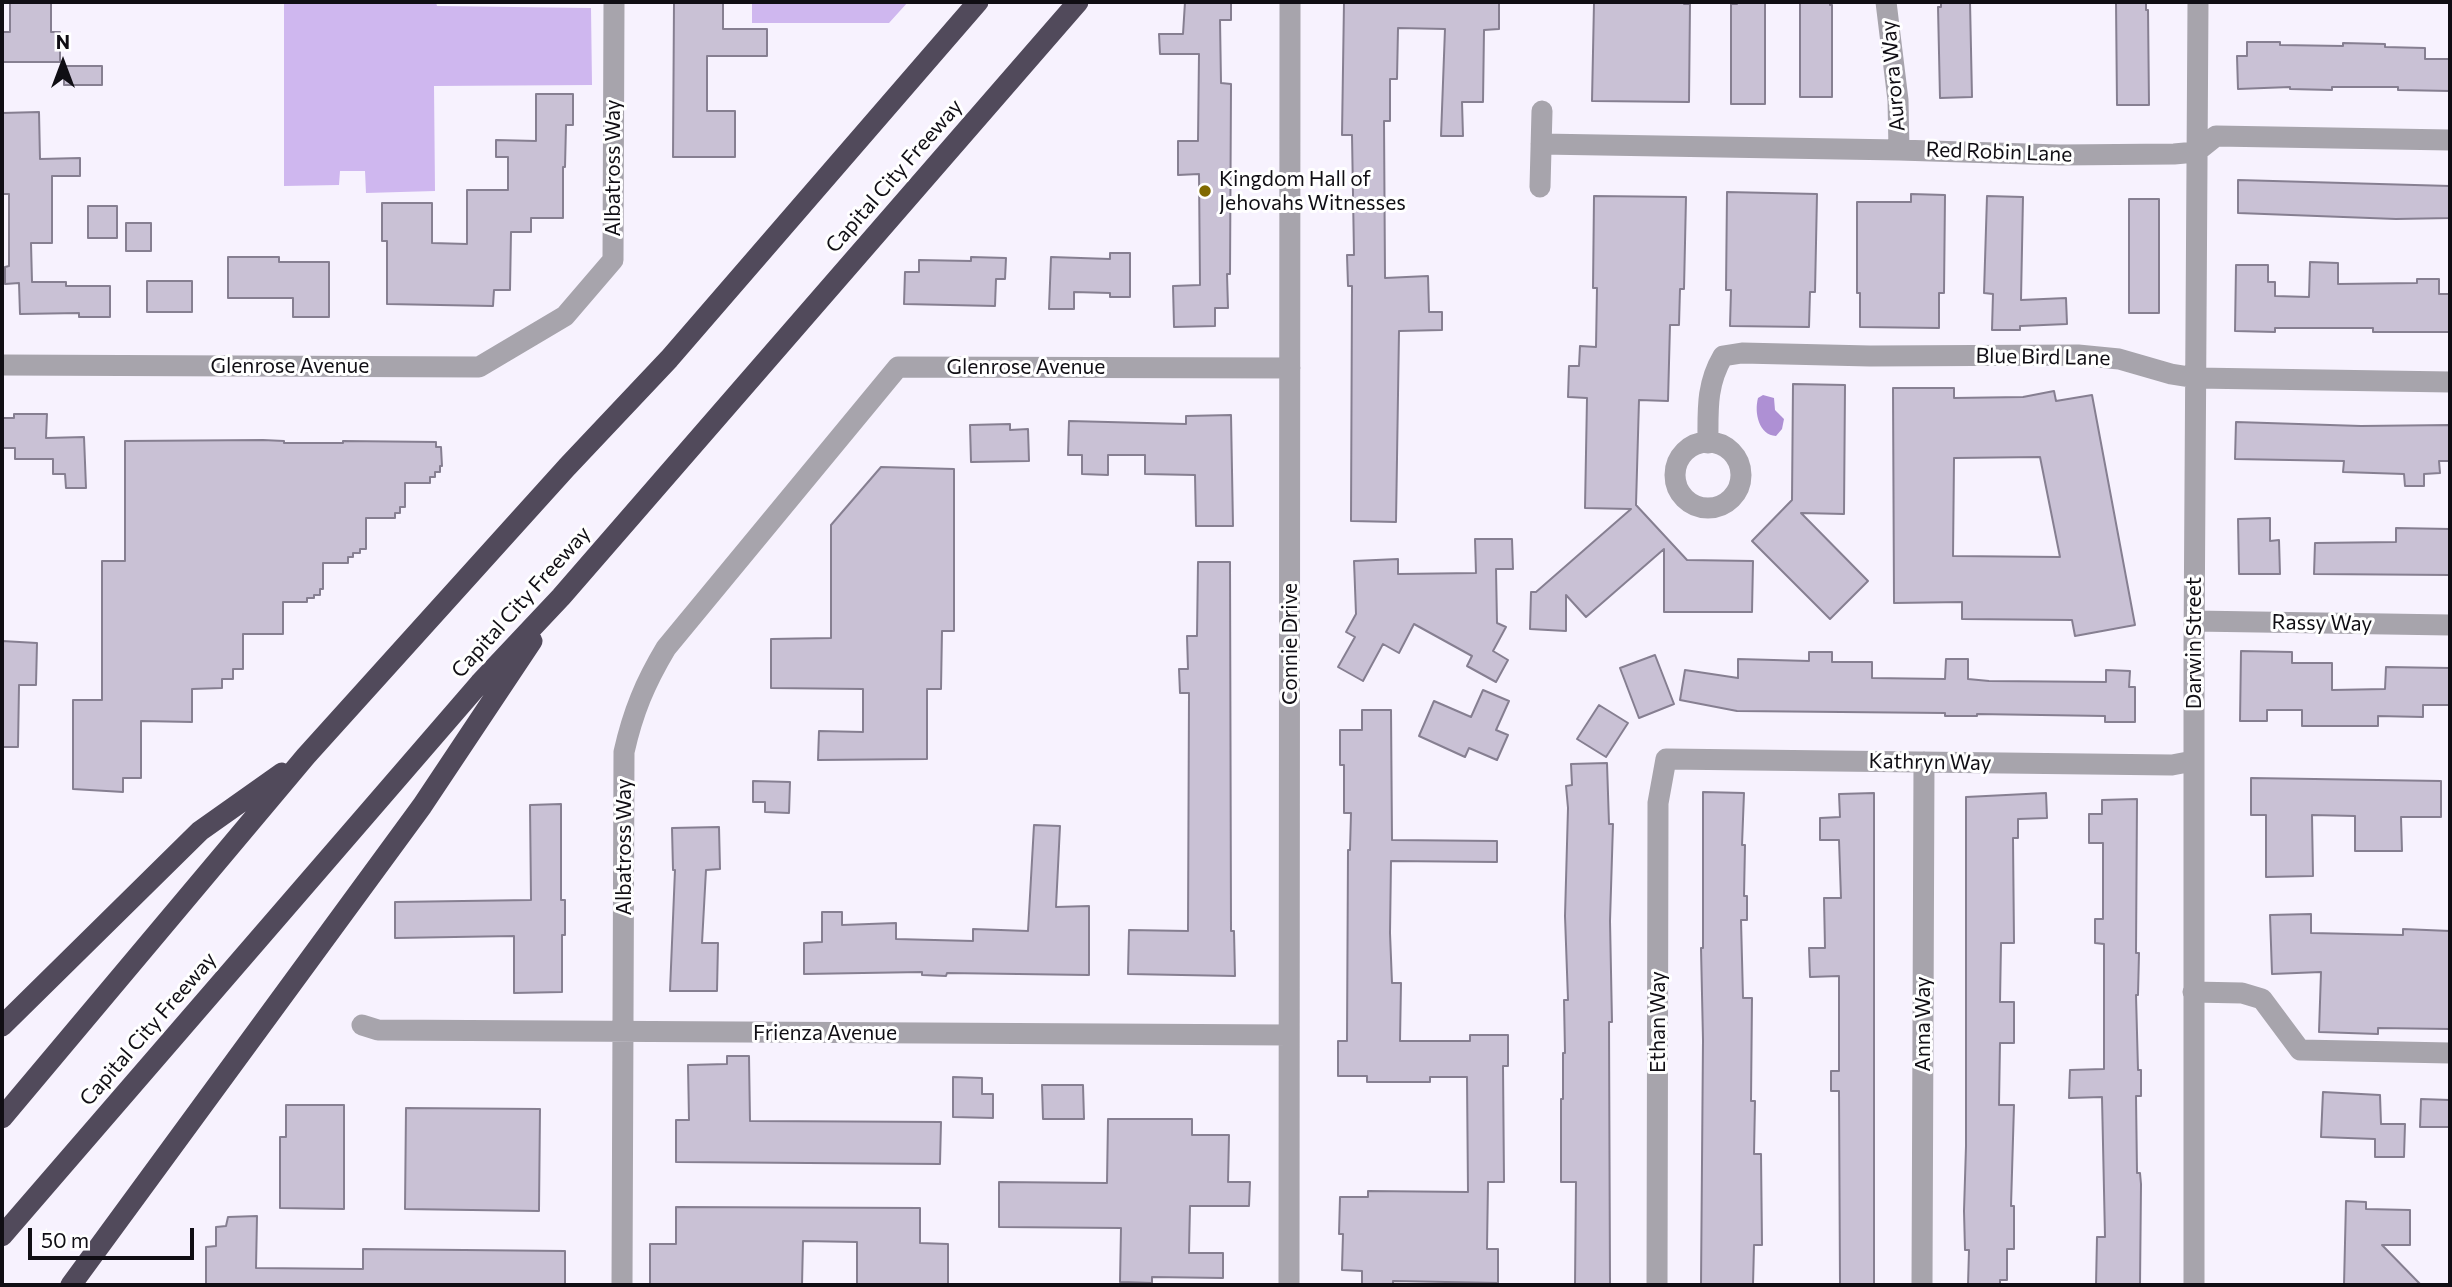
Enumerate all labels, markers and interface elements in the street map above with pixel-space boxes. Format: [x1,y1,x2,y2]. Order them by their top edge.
street label: Aurora Way [1876,19,1910,133]
north arrow [28,28,98,98]
text: N [56,30,70,53]
street label: Capital City Freeway [820,94,968,258]
street label: Albatross Way [600,99,626,237]
street label: Red Robin Lane [1925,137,2073,167]
place label: Kingdom Hall of Jehovahs Witnesses [1219,166,1406,216]
marker: Kingdom Hall of Jehovahs Witnesses [1197,183,1213,199]
street label: Blue Bird Lane [1975,343,2111,371]
street label: Glenrose Avenue [211,353,369,379]
street label: Glenrose Avenue [947,354,1105,380]
street label: Capital City Freeway [446,521,596,683]
street label: Darwin Street [2181,577,2207,709]
street label: Connie Drive [1277,583,1303,705]
street label: Rassy Way [2271,610,2373,636]
street label: Kathryn Way [1868,748,1992,776]
street label: Albatross Way [611,778,637,916]
street label: Capital City Freeway [74,947,222,1111]
street label: Ethan Way [1645,971,1671,1073]
street label: Anna Way [1910,976,1936,1072]
street label: Frienza Avenue [753,1020,897,1046]
scale bar [32,1214,198,1258]
text: 50 m [41,1227,89,1252]

